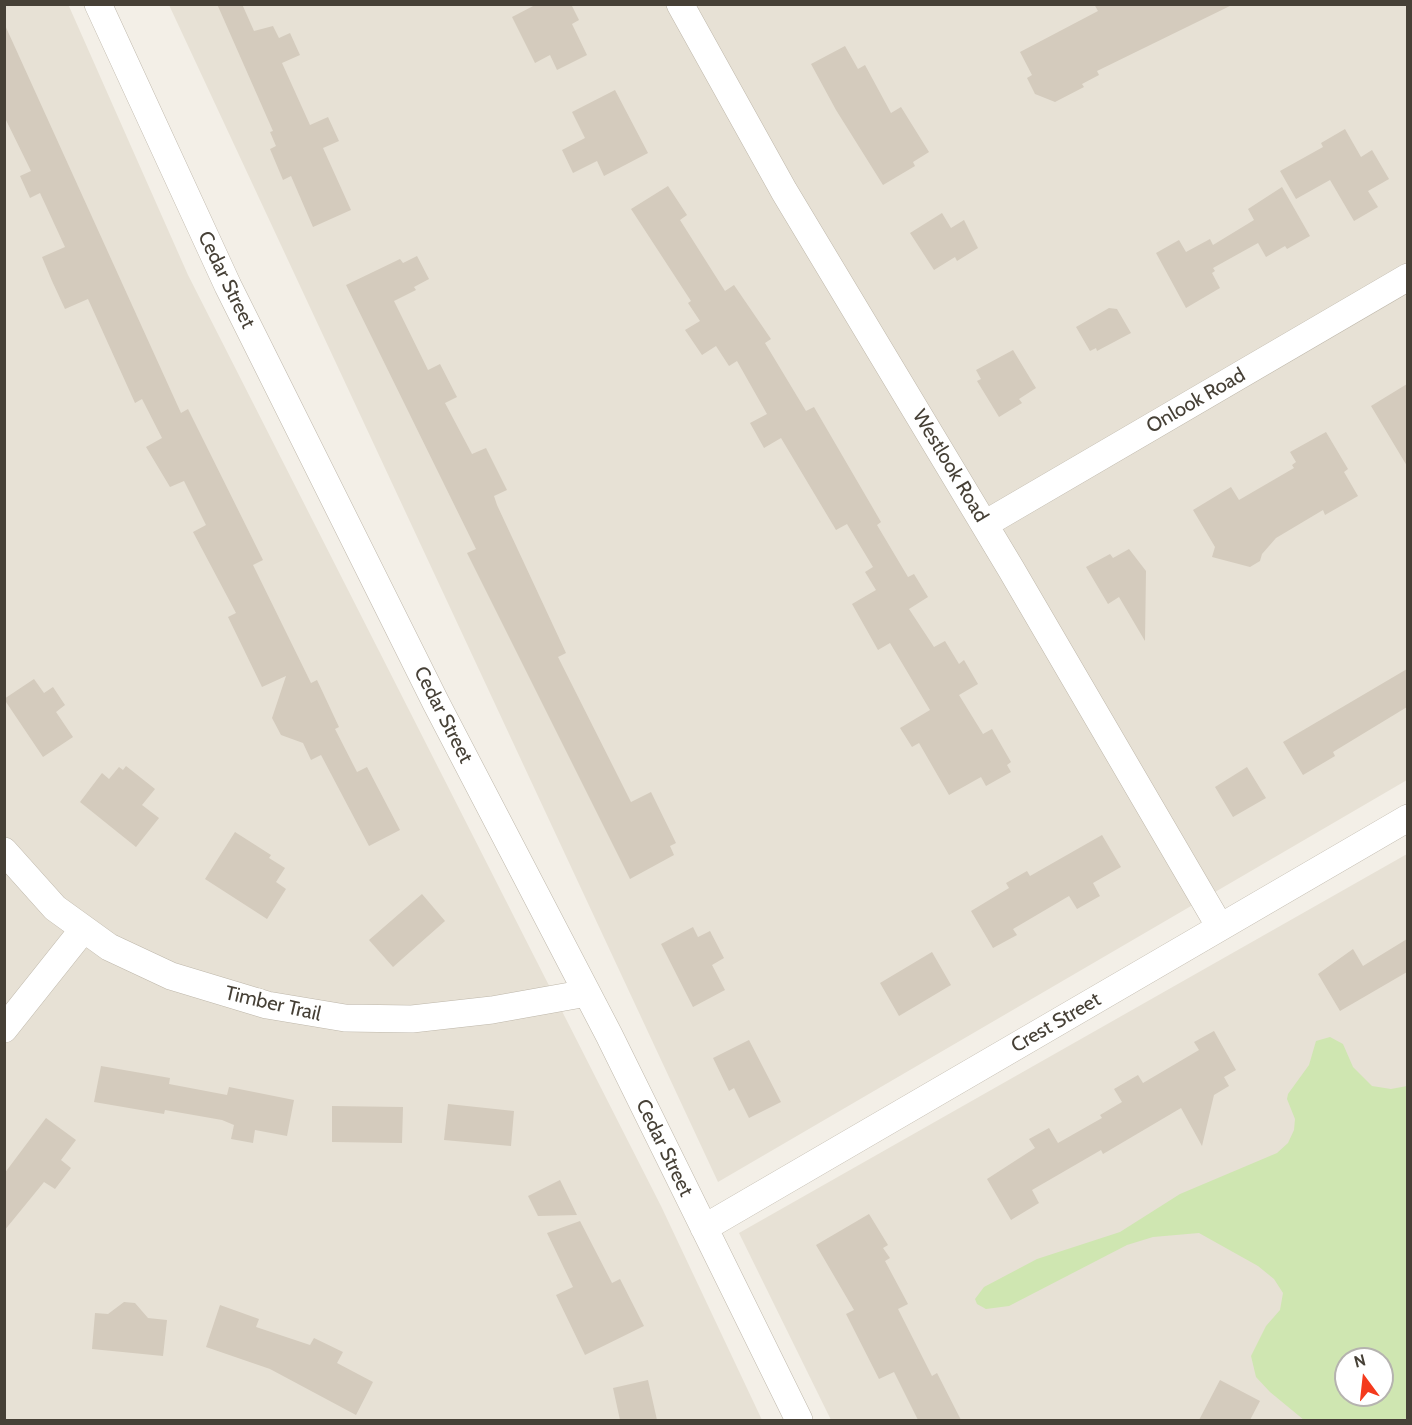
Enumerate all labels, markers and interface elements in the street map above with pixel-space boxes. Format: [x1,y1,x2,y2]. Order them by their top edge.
street label: Cedar Street [192,227,260,333]
street label: Onlook Road [1142,363,1250,439]
street label: Westlook Road [907,405,993,527]
street label: Cedar Street [408,663,478,767]
street label: Timber Trail [223,981,323,1027]
street label: Crest Street [1007,988,1105,1058]
street label: Cedar Street [630,1095,698,1201]
north arrow [1334,1347,1394,1407]
text: N [1352,1350,1368,1372]

